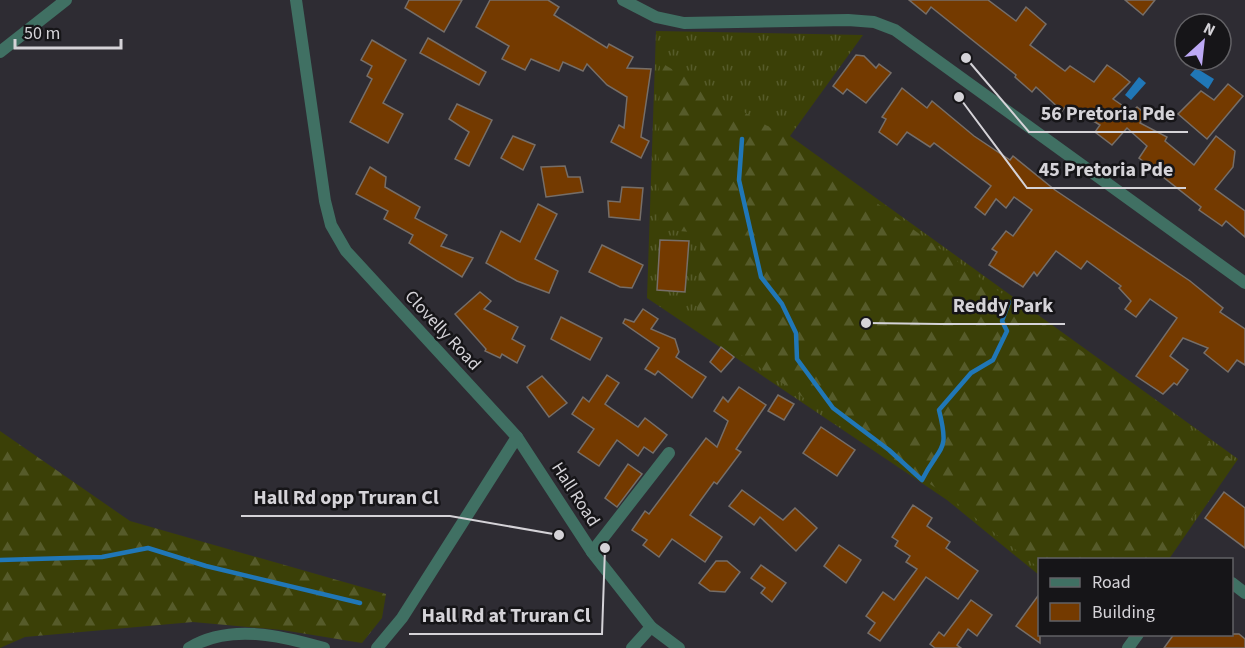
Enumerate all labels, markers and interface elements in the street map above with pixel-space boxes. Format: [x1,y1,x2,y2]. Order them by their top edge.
scale bar [15,12,122,50]
north arrow [1173,12,1233,72]
text: N [1200,17,1219,42]
text: 50 m [24,21,60,46]
callout: 56 Pretoria Pde [1029,94,1188,132]
text: 56 Pretoria Pde [1041,100,1175,128]
callout: 45 Pretoria Pde [1027,150,1186,188]
text: 45 Pretoria Pde [1039,156,1173,184]
street label: Clovelly Road [399,285,486,376]
callout: Reddy Park [940,286,1065,324]
text: Reddy Park [953,292,1053,320]
street label: Hall Road [545,457,606,531]
callout: Hall Rd opp Truran Cl [241,478,450,516]
text: Hall Rd opp Truran Cl [253,484,439,512]
legend [1038,558,1233,636]
text: Road [1092,570,1131,595]
callout: Hall Rd at Truran Cl [409,596,602,634]
text: Building [1092,600,1155,625]
text: Hall Rd at Truran Cl [421,602,591,630]

